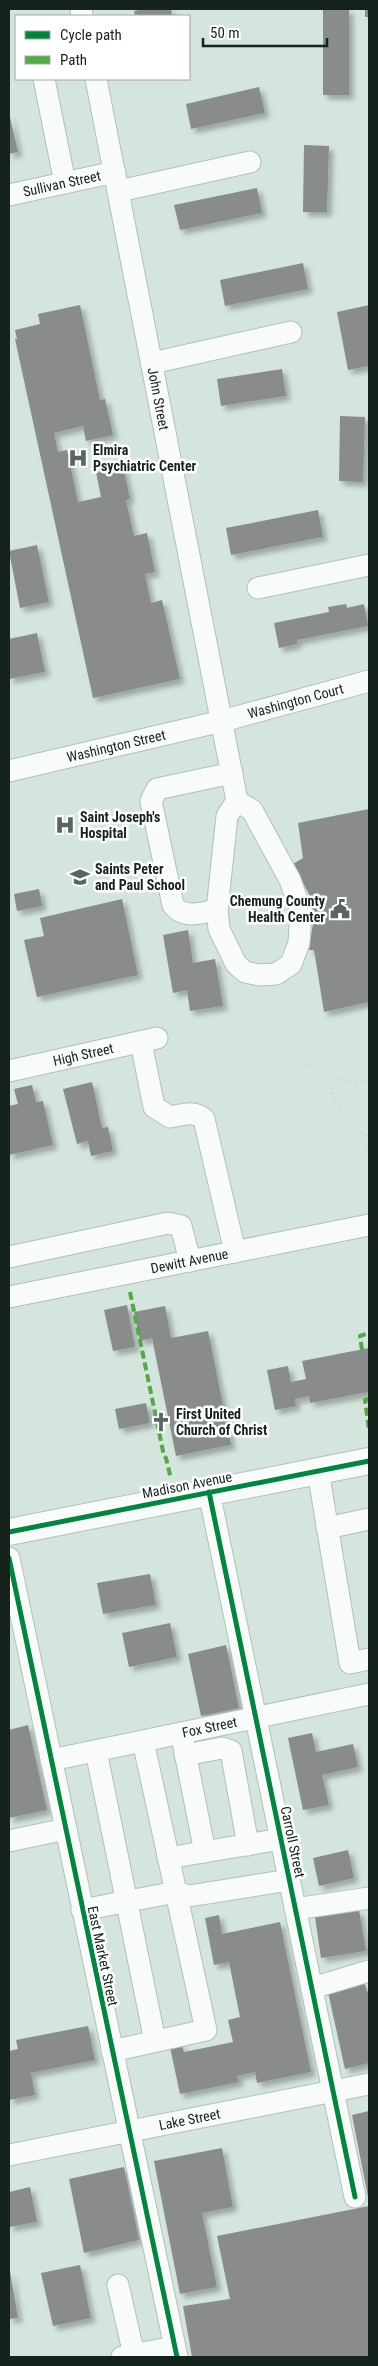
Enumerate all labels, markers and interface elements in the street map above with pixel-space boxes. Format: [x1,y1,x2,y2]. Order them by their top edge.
legend [15,15,190,80]
scale bar [203,15,327,47]
text: 50 m [210,24,240,42]
text: Cycle path [60,26,122,44]
text: Path [60,51,87,69]
street label: Sullivan Street [21,167,102,200]
street label: John Street [145,366,172,432]
place label: Elmira Psychiatric Center [93,442,197,474]
hospital icon: Elmira Psychiatric Center [67,447,89,469]
street label: Washington Court [246,680,345,722]
street label: Washington Street [65,727,167,765]
place label: Saint Joseph's Hospital [80,809,160,841]
hospital icon: Saint Joseph's Hospital [54,814,76,836]
place label: Saints Peter and Paul School [95,861,185,893]
school or university icon: Saints Peter and Paul School [69,866,91,888]
place label: Chemung County Health Center [230,893,326,925]
public building icon: Chemung County Health Center [329,898,351,920]
street label: High Street [51,1040,115,1069]
street label: Dewitt Avenue [149,1245,230,1276]
place label: First United Church of Christ [176,1406,267,1438]
church icon: First United Church of Christ [150,1411,172,1433]
street label: Madison Avenue [141,1468,234,1502]
street label: Fox Street [181,1714,239,1741]
street label: Carroll Street [278,1805,308,1879]
street label: East Market Street [85,1905,121,2007]
street label: Lake Street [157,2106,222,2133]

